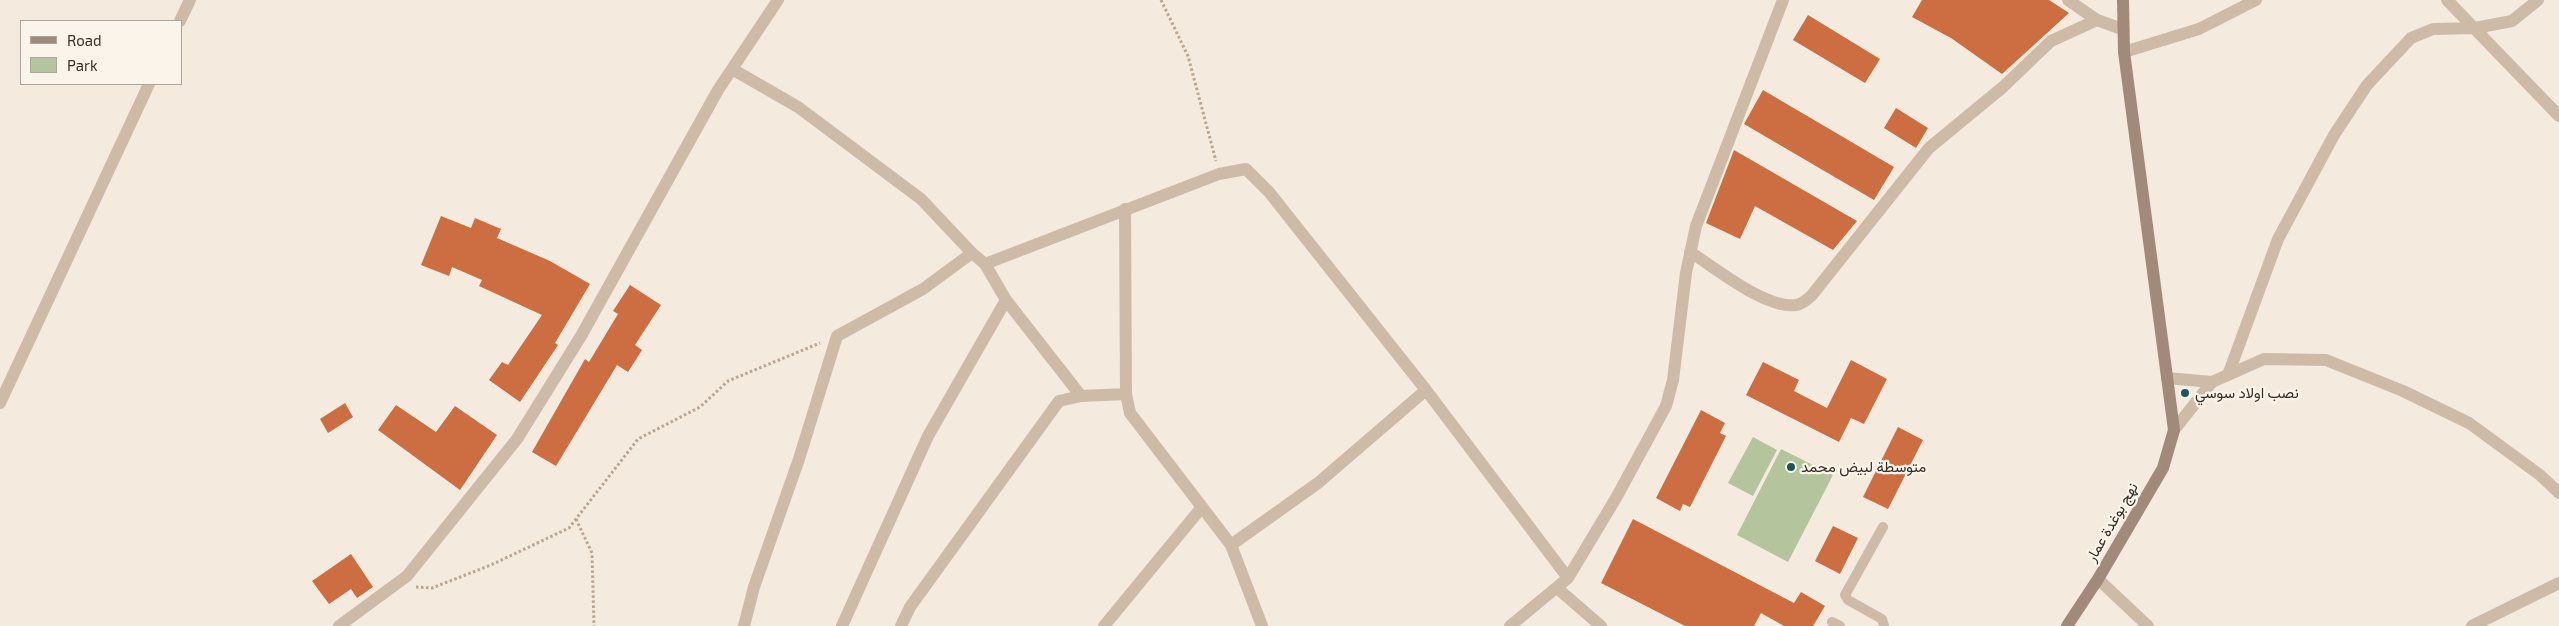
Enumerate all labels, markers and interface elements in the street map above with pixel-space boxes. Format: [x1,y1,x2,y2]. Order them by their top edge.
legend [20,20,182,85]
text: Road [67,31,102,49]
text: Park [67,56,98,74]
place label: نصب اولاد سوسي [2195,384,2299,402]
marker: نصب اولاد سوسي [2179,387,2191,399]
place label: متوسطة لبيض محمد [1801,458,1926,476]
marker: متوسطة لبيض محمد [1785,461,1797,473]
street label: نهج بوغدة عمار [2082,479,2142,565]

